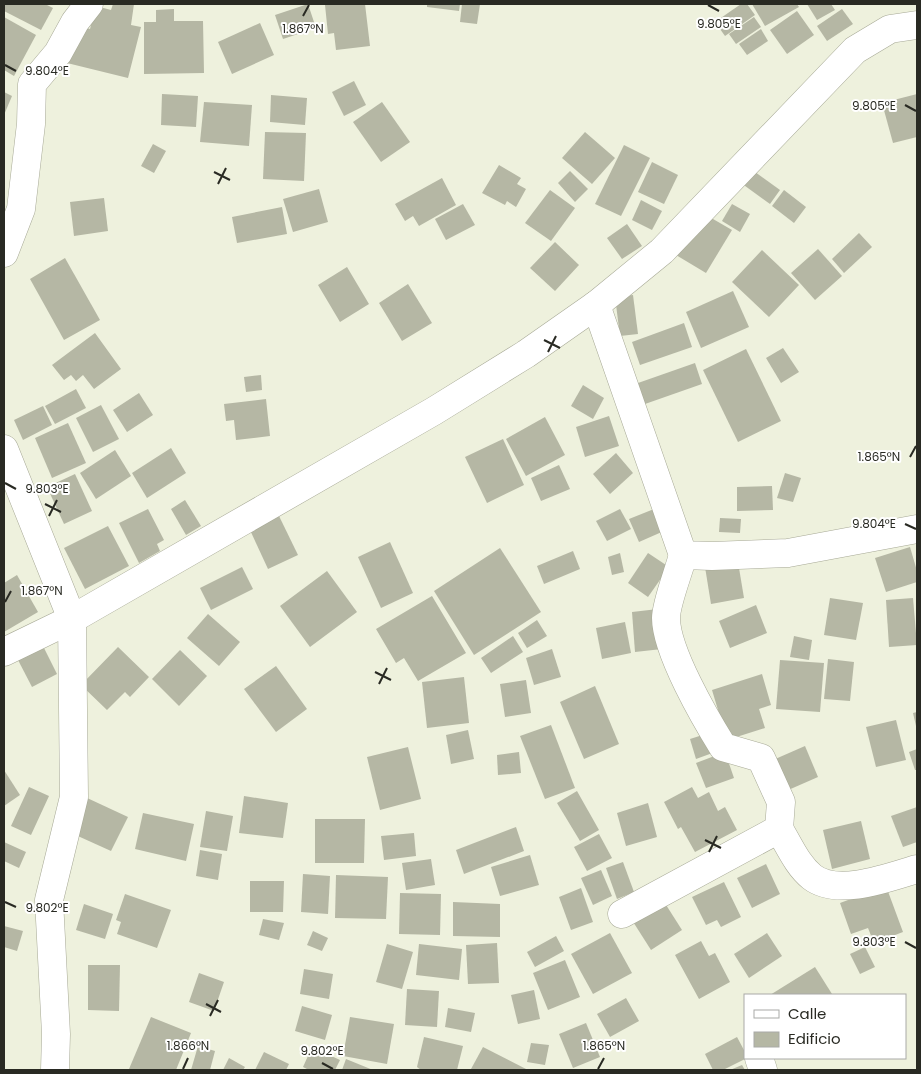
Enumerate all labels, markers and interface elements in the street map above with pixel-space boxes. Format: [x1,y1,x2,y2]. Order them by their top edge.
text: 9.805°E [697,15,741,32]
text: 1.867°N [282,20,324,37]
text: 9.804°E [25,62,69,79]
text: 9.805°E [852,97,896,114]
text: 1.865°N [858,448,900,465]
text: 9.803°E [25,480,69,497]
text: 9.804°E [852,515,896,532]
text: 1.867°N [21,582,63,599]
text: 9.802°E [25,899,69,916]
text: 9.803°E [852,933,896,950]
legend [744,994,906,1059]
text: Calle [788,1003,826,1024]
text: Edificio [788,1028,841,1049]
text: 1.866°N [167,1037,209,1054]
text: 1.865°N [583,1037,625,1054]
text: 9.802°E [300,1042,344,1059]

